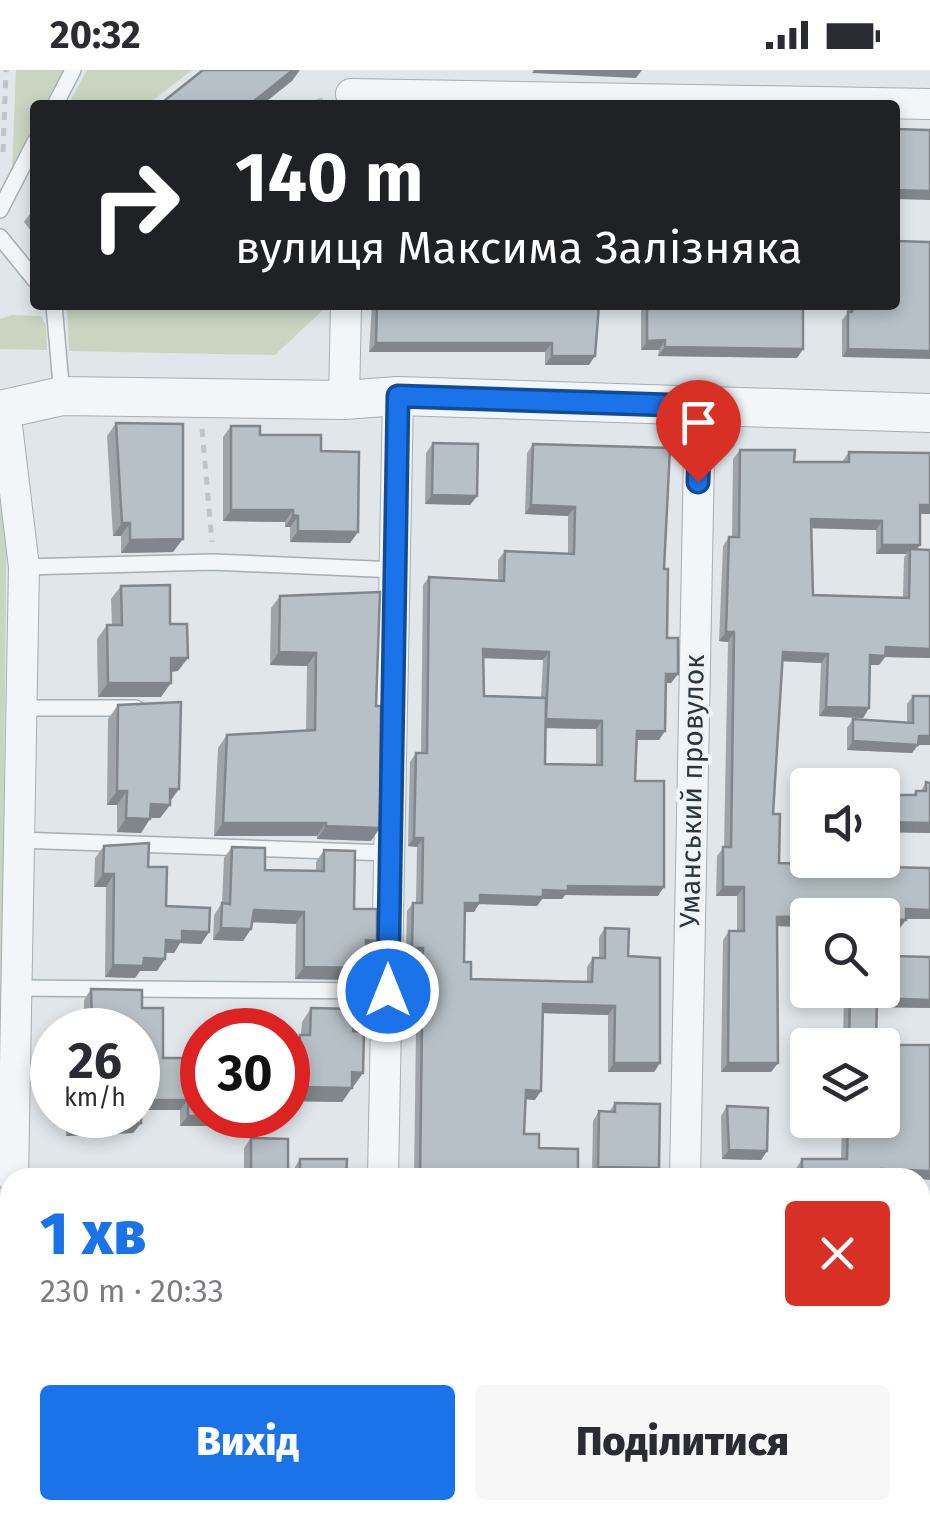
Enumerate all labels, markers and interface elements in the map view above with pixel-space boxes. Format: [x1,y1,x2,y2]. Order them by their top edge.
text: 20:32 [50,12,141,58]
text: 140 m [235,136,424,220]
icon: right [70,140,200,270]
text: вулиця Максима Залізняка [235,221,803,275]
pin [656,380,741,483]
icon: arrive [671,395,726,450]
street label: Уманський провулок [673,653,711,928]
map controls [790,768,900,1138]
button: sound [790,768,900,878]
button: search [790,898,900,1008]
position arrow [336,939,440,1043]
speed limit sign: 30 [180,1008,310,1138]
button: layers [790,1028,900,1138]
text: 26 [68,1031,122,1091]
text: km/h [64,1083,126,1113]
text: 1 хв [40,1198,147,1270]
button: close [785,1201,890,1306]
text: 230 m · 20:33 [40,1272,224,1310]
button: Вихід [40,1385,455,1500]
button: Поділитися [475,1385,890,1500]

